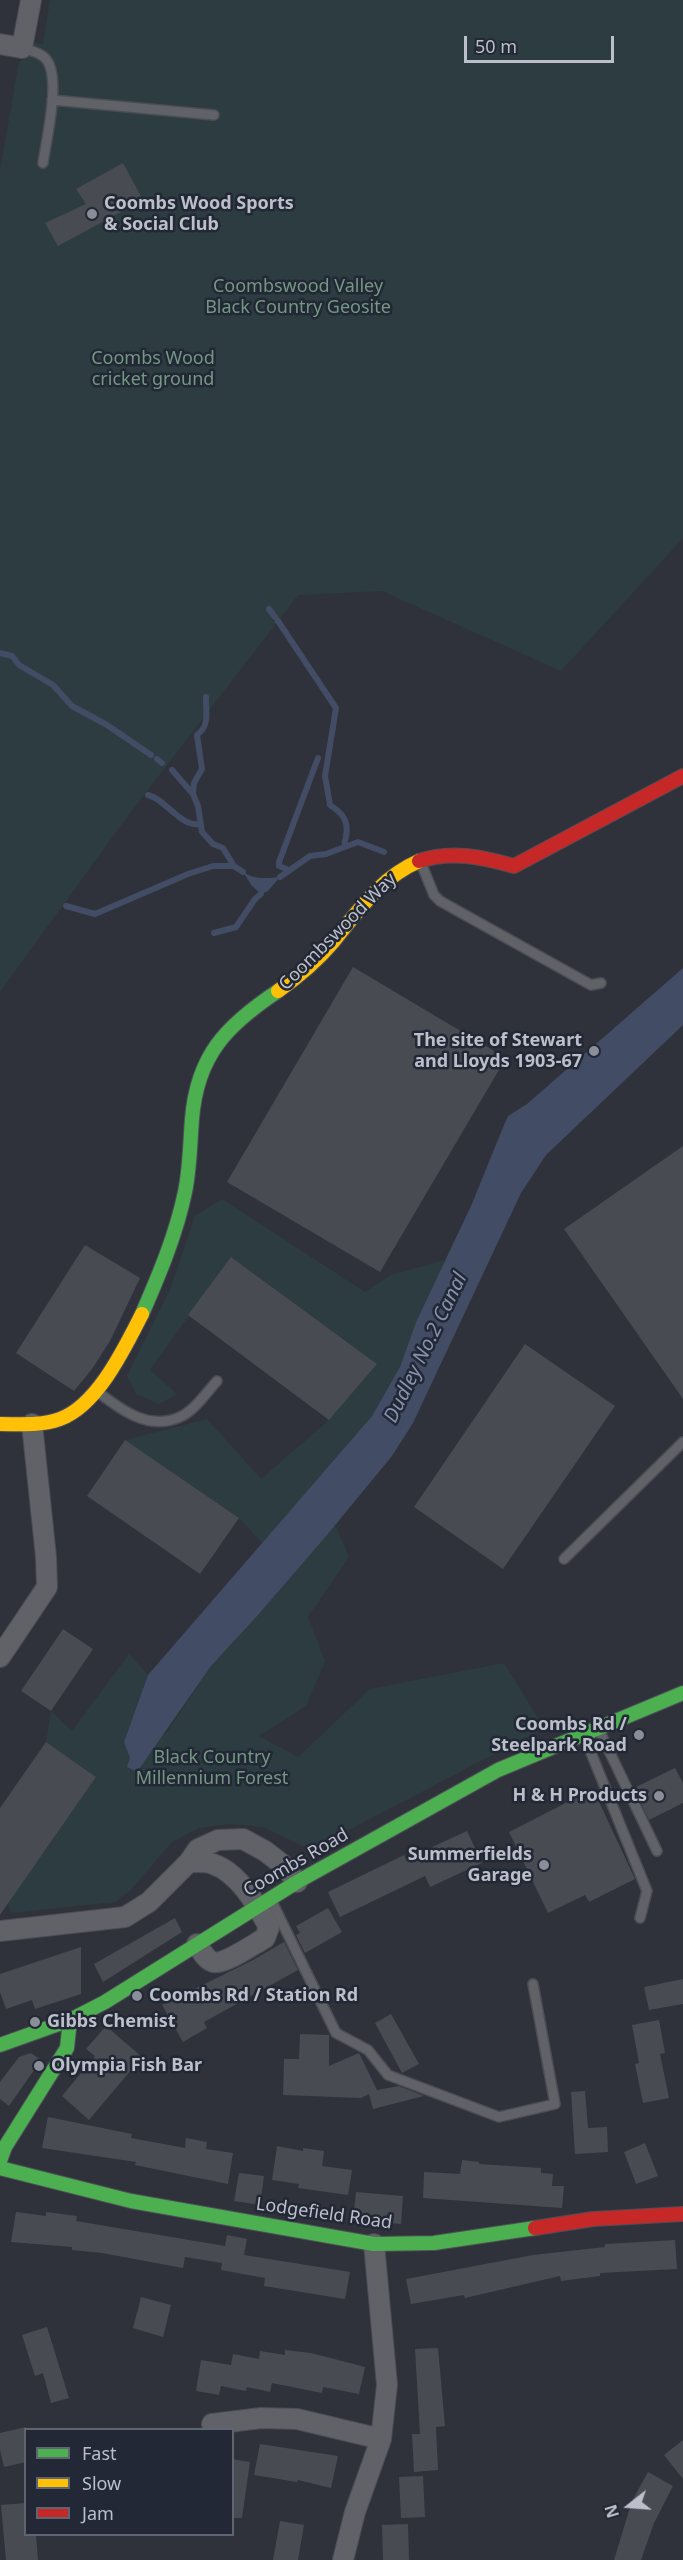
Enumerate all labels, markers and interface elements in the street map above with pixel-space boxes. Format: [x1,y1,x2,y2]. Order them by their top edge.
scale bar [467,24,617,62]
text: 50 m [475,34,517,58]
place label: Coombs Wood Sports & Social Club [104,193,294,236]
marker: Coombs Wood Sports & Social Club [85,207,99,221]
park label: Coombswood Valley Black Country Geosite [205,276,391,318]
park label: Coombs Wood cricket ground [91,348,215,391]
street label: Coombswood Way [275,869,401,995]
place label: The site of Stewart and Lloyds 1903-67 [414,1030,582,1072]
marker: The site of Stewart and Lloyds 1903-67 [587,1044,601,1058]
water label: Dudley No.2 Canal [379,1269,473,1427]
place label: Coombs Rd / Steelpark Road [491,1714,627,1756]
marker: Coombs Rd / Steelpark Road [632,1728,646,1742]
park label: Black Country Millennium Forest [136,1747,288,1790]
place label: H & H Products [513,1785,647,1807]
marker: H & H Products [652,1789,666,1803]
street label: Coombs Road [240,1824,352,1902]
place label: Summerfields Garage [408,1844,532,1886]
marker: Summerfields Garage [537,1858,551,1872]
place label: Coombs Rd / Station Rd [149,1985,358,2007]
marker: Coombs Rd / Station Rd [130,1989,144,2003]
place label: Gibbs Chemist [47,2011,176,2033]
marker: Gibbs Chemist [28,2015,42,2029]
place label: Olympia Fish Bar [51,2055,202,2077]
marker: Olympia Fish Bar [32,2059,46,2073]
street label: Lodgefield Road [255,2194,393,2234]
legend [24,2428,234,2536]
text: Fast [82,2441,117,2465]
text: Slow [82,2471,121,2495]
north arrow [599,2476,659,2536]
text: Jam [82,2501,114,2525]
text: N [599,2502,624,2521]

